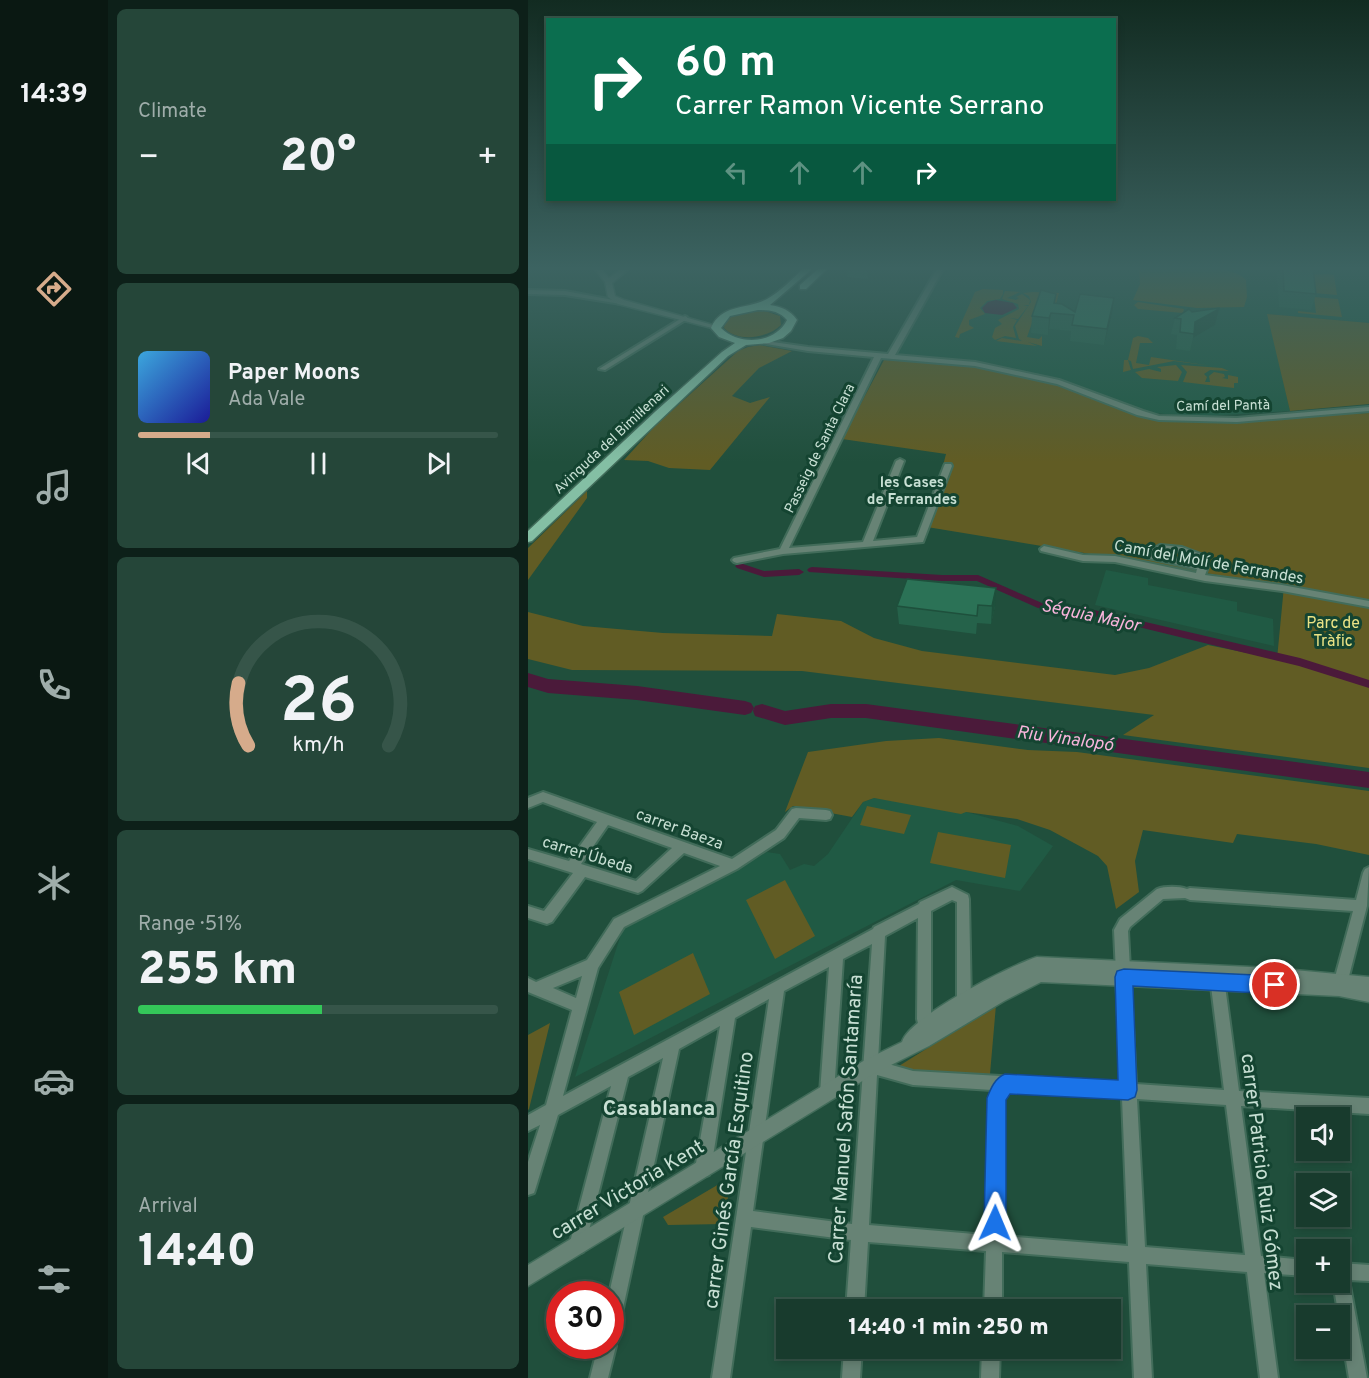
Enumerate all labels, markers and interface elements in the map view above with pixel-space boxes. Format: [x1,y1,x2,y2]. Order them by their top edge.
text: 60 m [675,38,776,91]
icon: right [576,42,654,120]
text: 14:39 [20,78,88,112]
text: Carrer Ramon Vicente Serrano [675,90,1044,124]
text: Climate [138,99,207,125]
text: 20° [280,130,356,187]
text: − [138,138,159,180]
text: + [477,138,498,180]
icon: left [720,156,753,189]
icon: ahead [783,156,816,189]
icon: ahead [846,156,879,189]
icon: right [909,156,942,189]
icon: directions [33,268,75,310]
text: Paper Moons [228,360,360,387]
street label: Passeig de Santa Clara [782,381,859,516]
street label: Avinguda del Bimil·lenari [551,382,673,498]
text: Ada Vale [228,387,305,413]
street label: Camí del Pantà [1176,397,1270,416]
icon: previous [182,447,215,480]
icon: pause [302,447,335,480]
icon: next [422,447,455,480]
icon: music [33,466,75,508]
district label: les Cases de Ferrandes [867,474,957,510]
street label: Camí del Molí de Ferrandes [1112,536,1305,590]
water label: Séquia Major [1039,595,1144,639]
park label: Parc de Tràfic [1306,614,1360,652]
icon: phone [33,664,75,706]
text: 26 [280,665,356,744]
water label: Riu Vinalopó [1015,721,1116,758]
text: km/h [292,732,344,759]
street label: carrer Baeza [633,805,726,855]
street label: carrer Úbeda [540,831,636,879]
icon: climate [33,862,75,904]
text: Range · 51% [138,912,242,938]
text: 255 km [138,943,297,1000]
pin [1249,959,1300,1010]
icon: arrive [1258,968,1291,1001]
street label: Carrer Manuel Safón Santamaría [824,973,870,1265]
street label: carrer Ginés García Esquitino [699,1050,761,1311]
street label: carrer Patricio Ruiz Gómez [1234,1052,1288,1292]
icon: car [33,1060,75,1102]
district label: Casablanca [603,1096,715,1123]
map controls [1296,1107,1350,1359]
button: sound [1296,1107,1350,1161]
street label: carrer Victoria Kent [546,1135,710,1247]
button: layers [1296,1173,1350,1227]
position arrow [963,1191,1027,1255]
text: Arrival [138,1194,198,1220]
text: 14:40 [138,1225,256,1282]
button: + [1296,1239,1350,1293]
icon: filters [33,1258,75,1300]
speed limit sign: 30 [546,1281,624,1359]
button: − [1296,1305,1350,1359]
text: 14:40 · 1 min · 250 m [848,1315,1049,1342]

